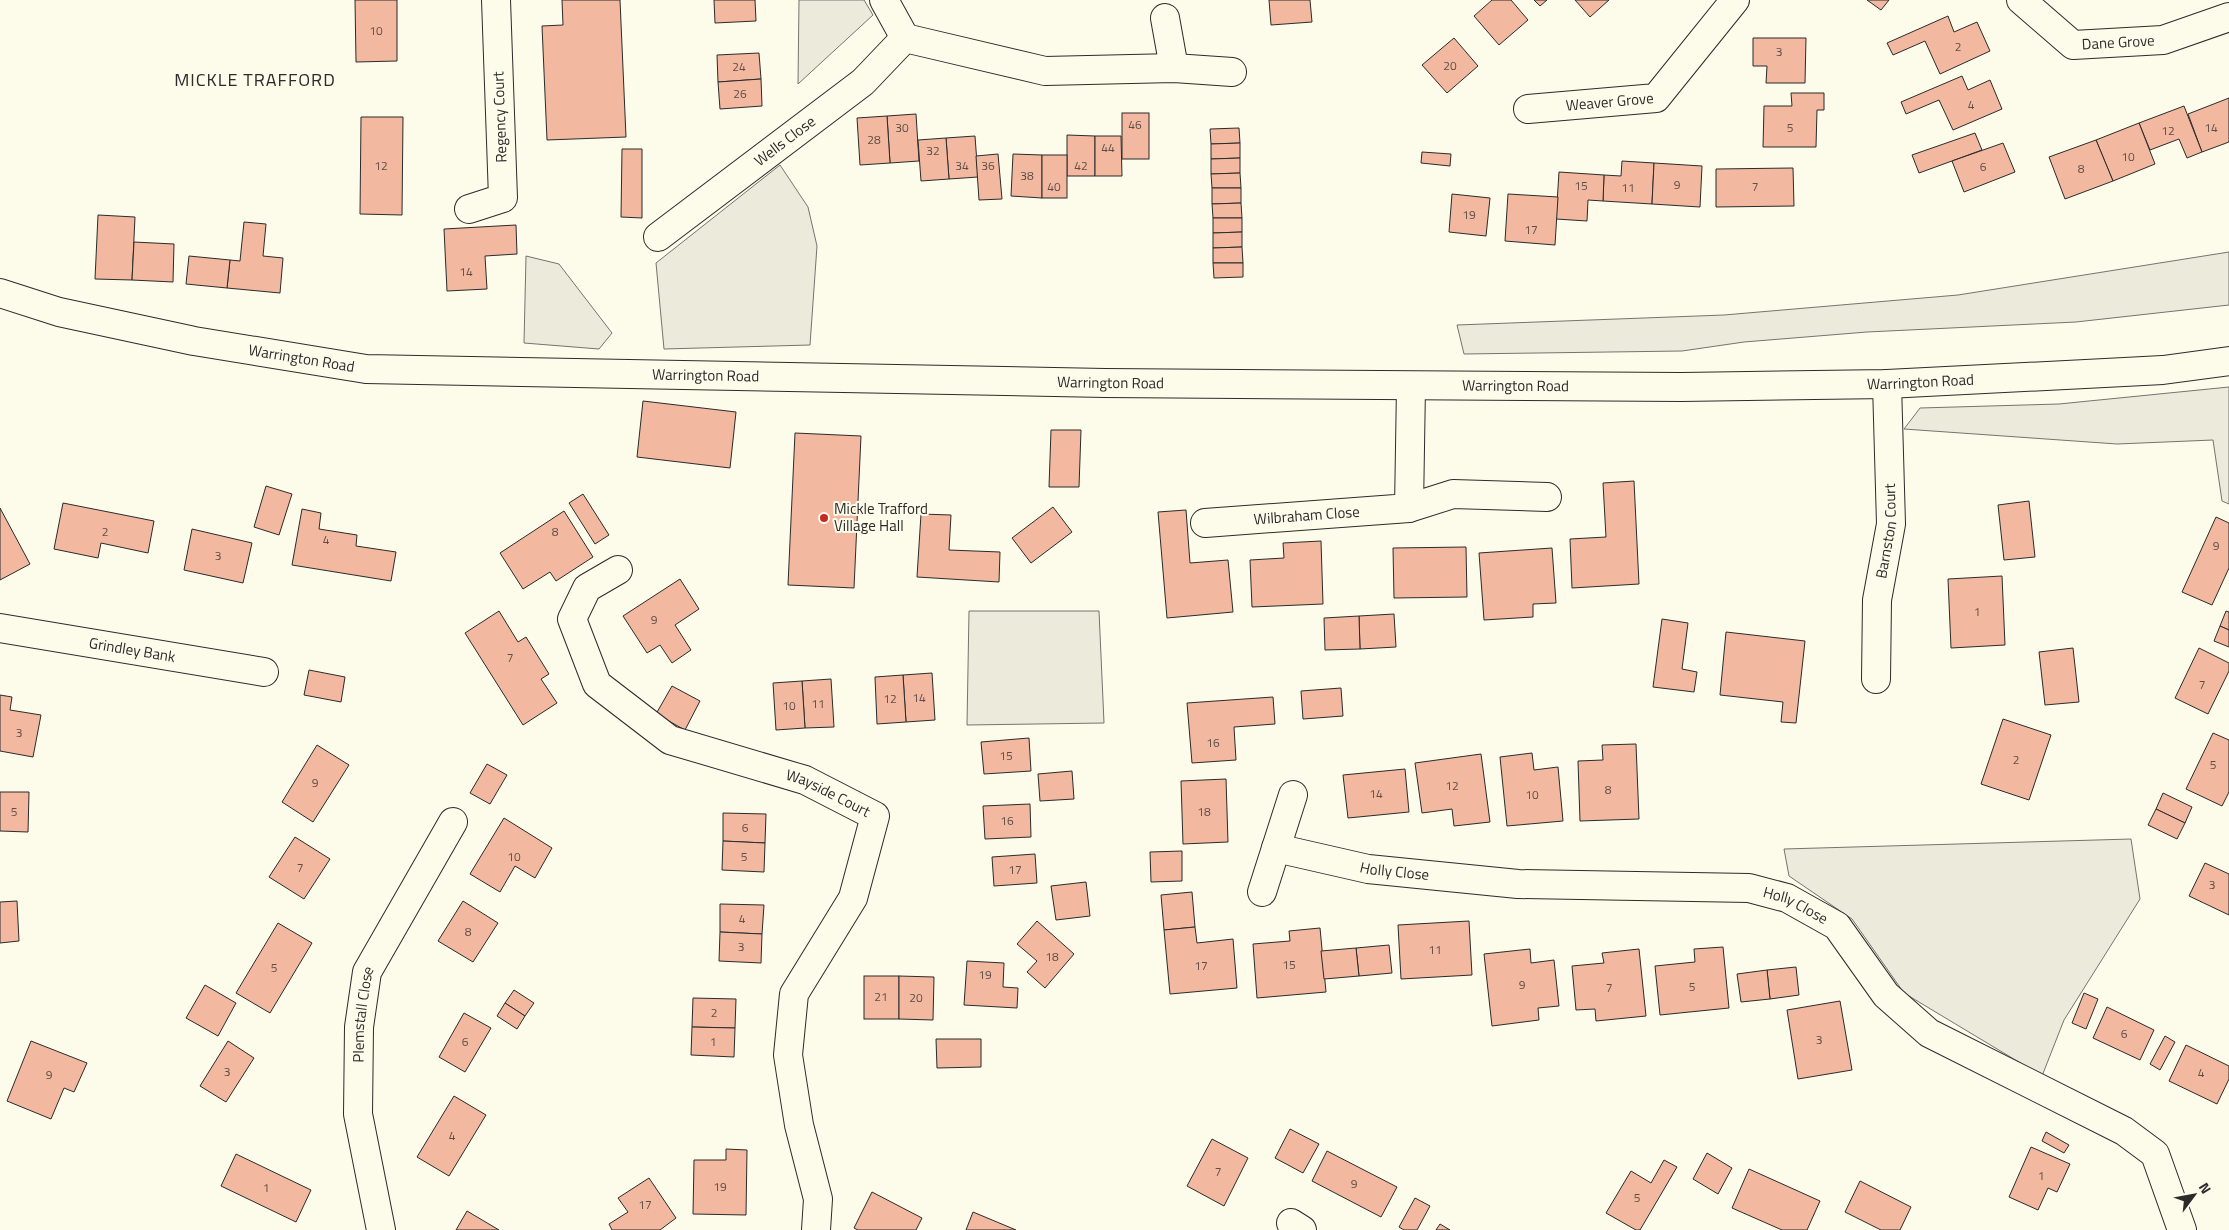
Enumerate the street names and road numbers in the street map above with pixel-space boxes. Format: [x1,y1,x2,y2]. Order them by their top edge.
street label: Dane Grove [2081,28,2155,55]
street label: Regency Court [486,70,513,163]
street label: Weaver Grove [1565,86,1654,117]
street label: Wells Close [749,110,820,172]
street label: Warrington Road [247,338,356,378]
street label: Warrington Road [652,362,759,387]
street label: Warrington Road [1867,368,1975,395]
street label: Warrington Road [1057,370,1164,394]
street label: Warrington Road [1462,373,1569,397]
street label: Barnston Court [1869,482,1902,580]
street label: Wilbraham Close [1253,500,1361,530]
street label: Grindley Bank [87,631,177,668]
street label: Wayside Court [783,763,875,823]
street label: Holly Close [1358,855,1430,886]
street label: Holly Close [1761,880,1832,930]
street label: Plemstall Close [347,961,379,1063]

